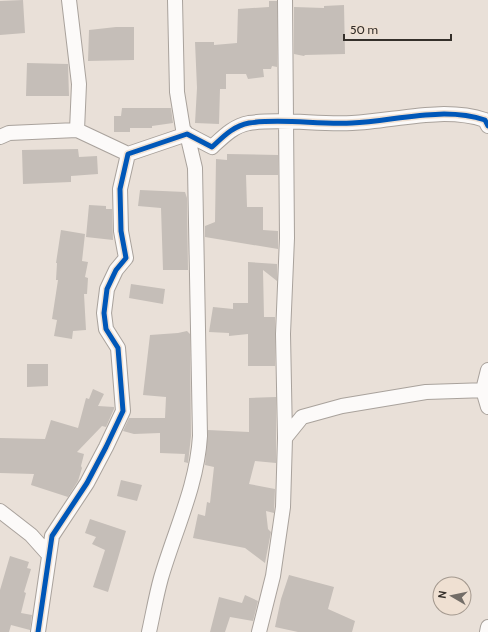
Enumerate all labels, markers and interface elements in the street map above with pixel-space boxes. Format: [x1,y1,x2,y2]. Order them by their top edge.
scale bar [344,16,451,42]
text: 50 m [350,22,378,37]
north arrow [432,576,472,616]
text: N [435,589,450,599]

